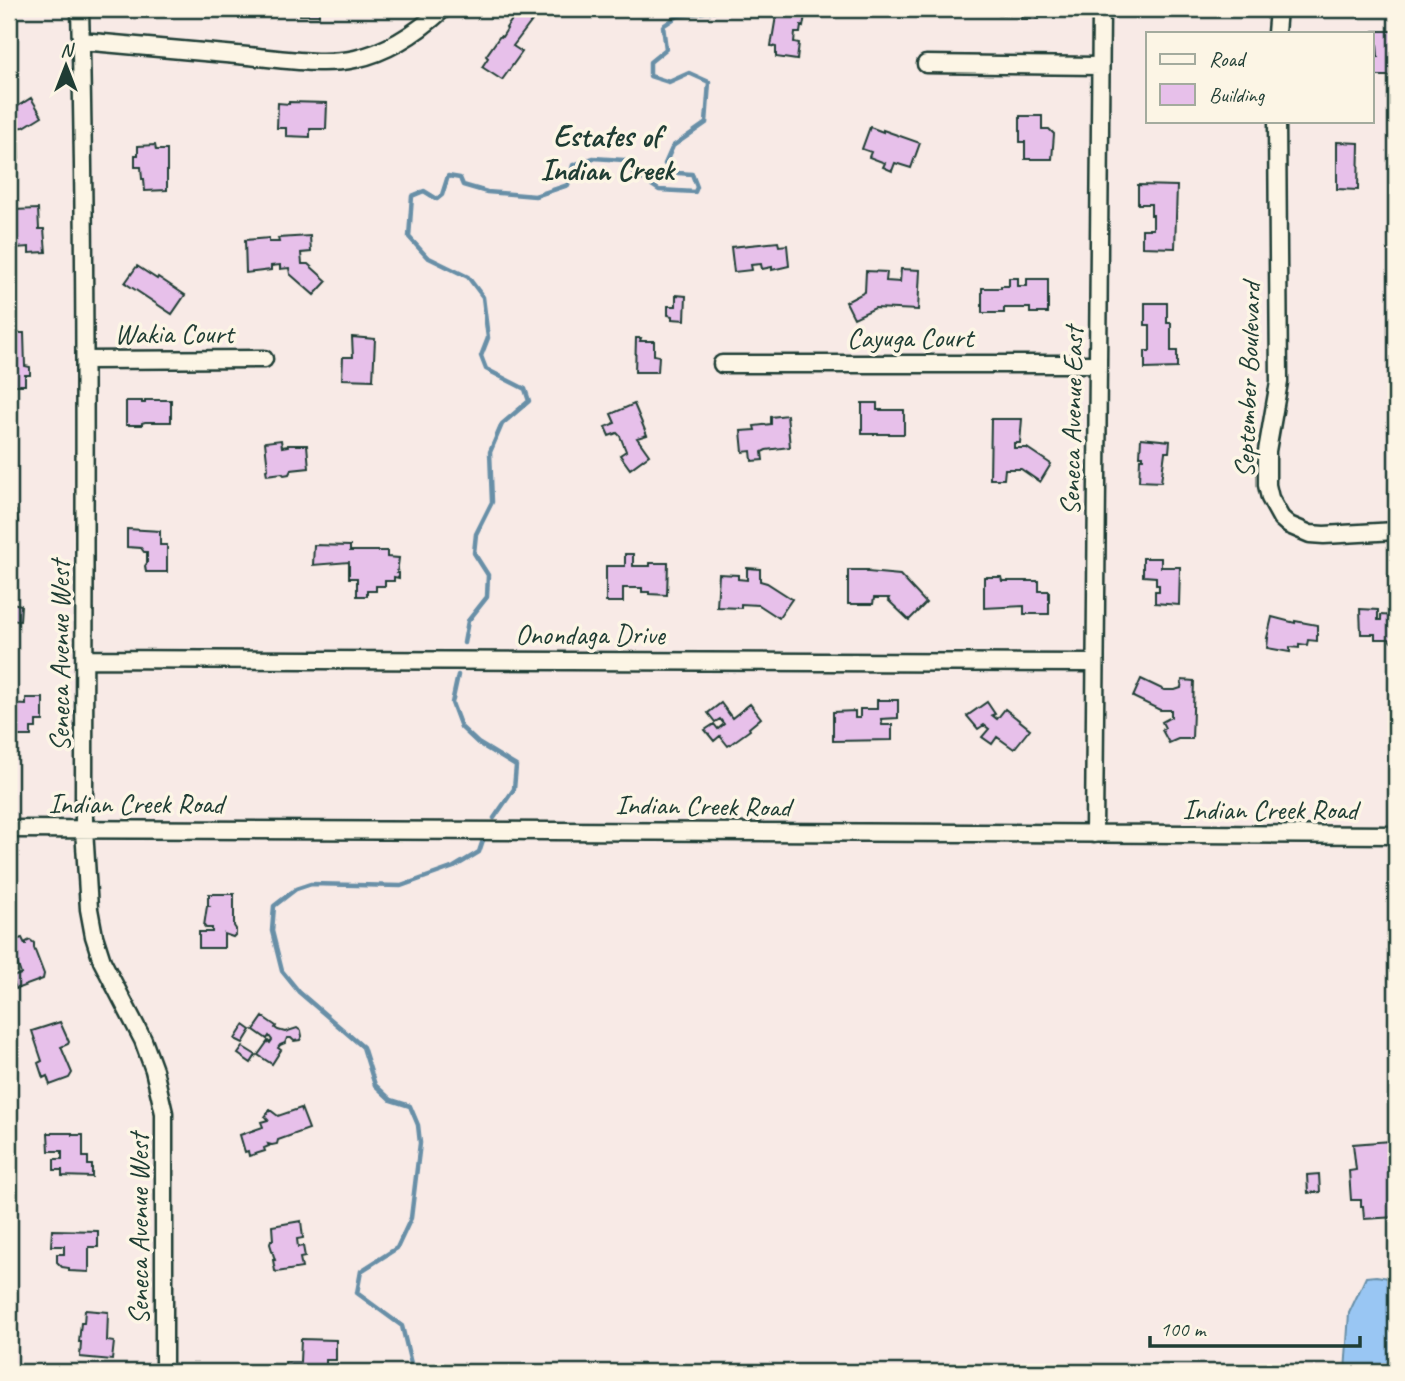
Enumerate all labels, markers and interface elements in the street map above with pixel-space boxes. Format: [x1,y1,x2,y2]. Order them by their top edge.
north arrow [32,32,102,102]
legend [1146,32,1374,122]
text: N [60,38,75,62]
text: Road [1209,46,1248,72]
text: Building [1209,82,1266,108]
district label: Estates of Indian Creek [540,117,676,189]
street label: September Boulevard [1227,278,1269,479]
street label: Wakia Court [114,316,236,351]
street label: Cayuga Court [847,320,976,355]
street label: Seneca Avenue East [1052,322,1091,516]
street label: Seneca Avenue West [42,557,77,752]
street label: Onondaga Drive [515,617,667,652]
street label: Indian Creek Road [48,786,228,821]
street label: Indian Creek Road [615,786,795,825]
street label: Indian Creek Road [1182,792,1362,827]
street label: Seneca Avenue West [121,1130,156,1325]
scale bar [1150,1304,1360,1348]
text: 100 m [1160,1316,1207,1342]

